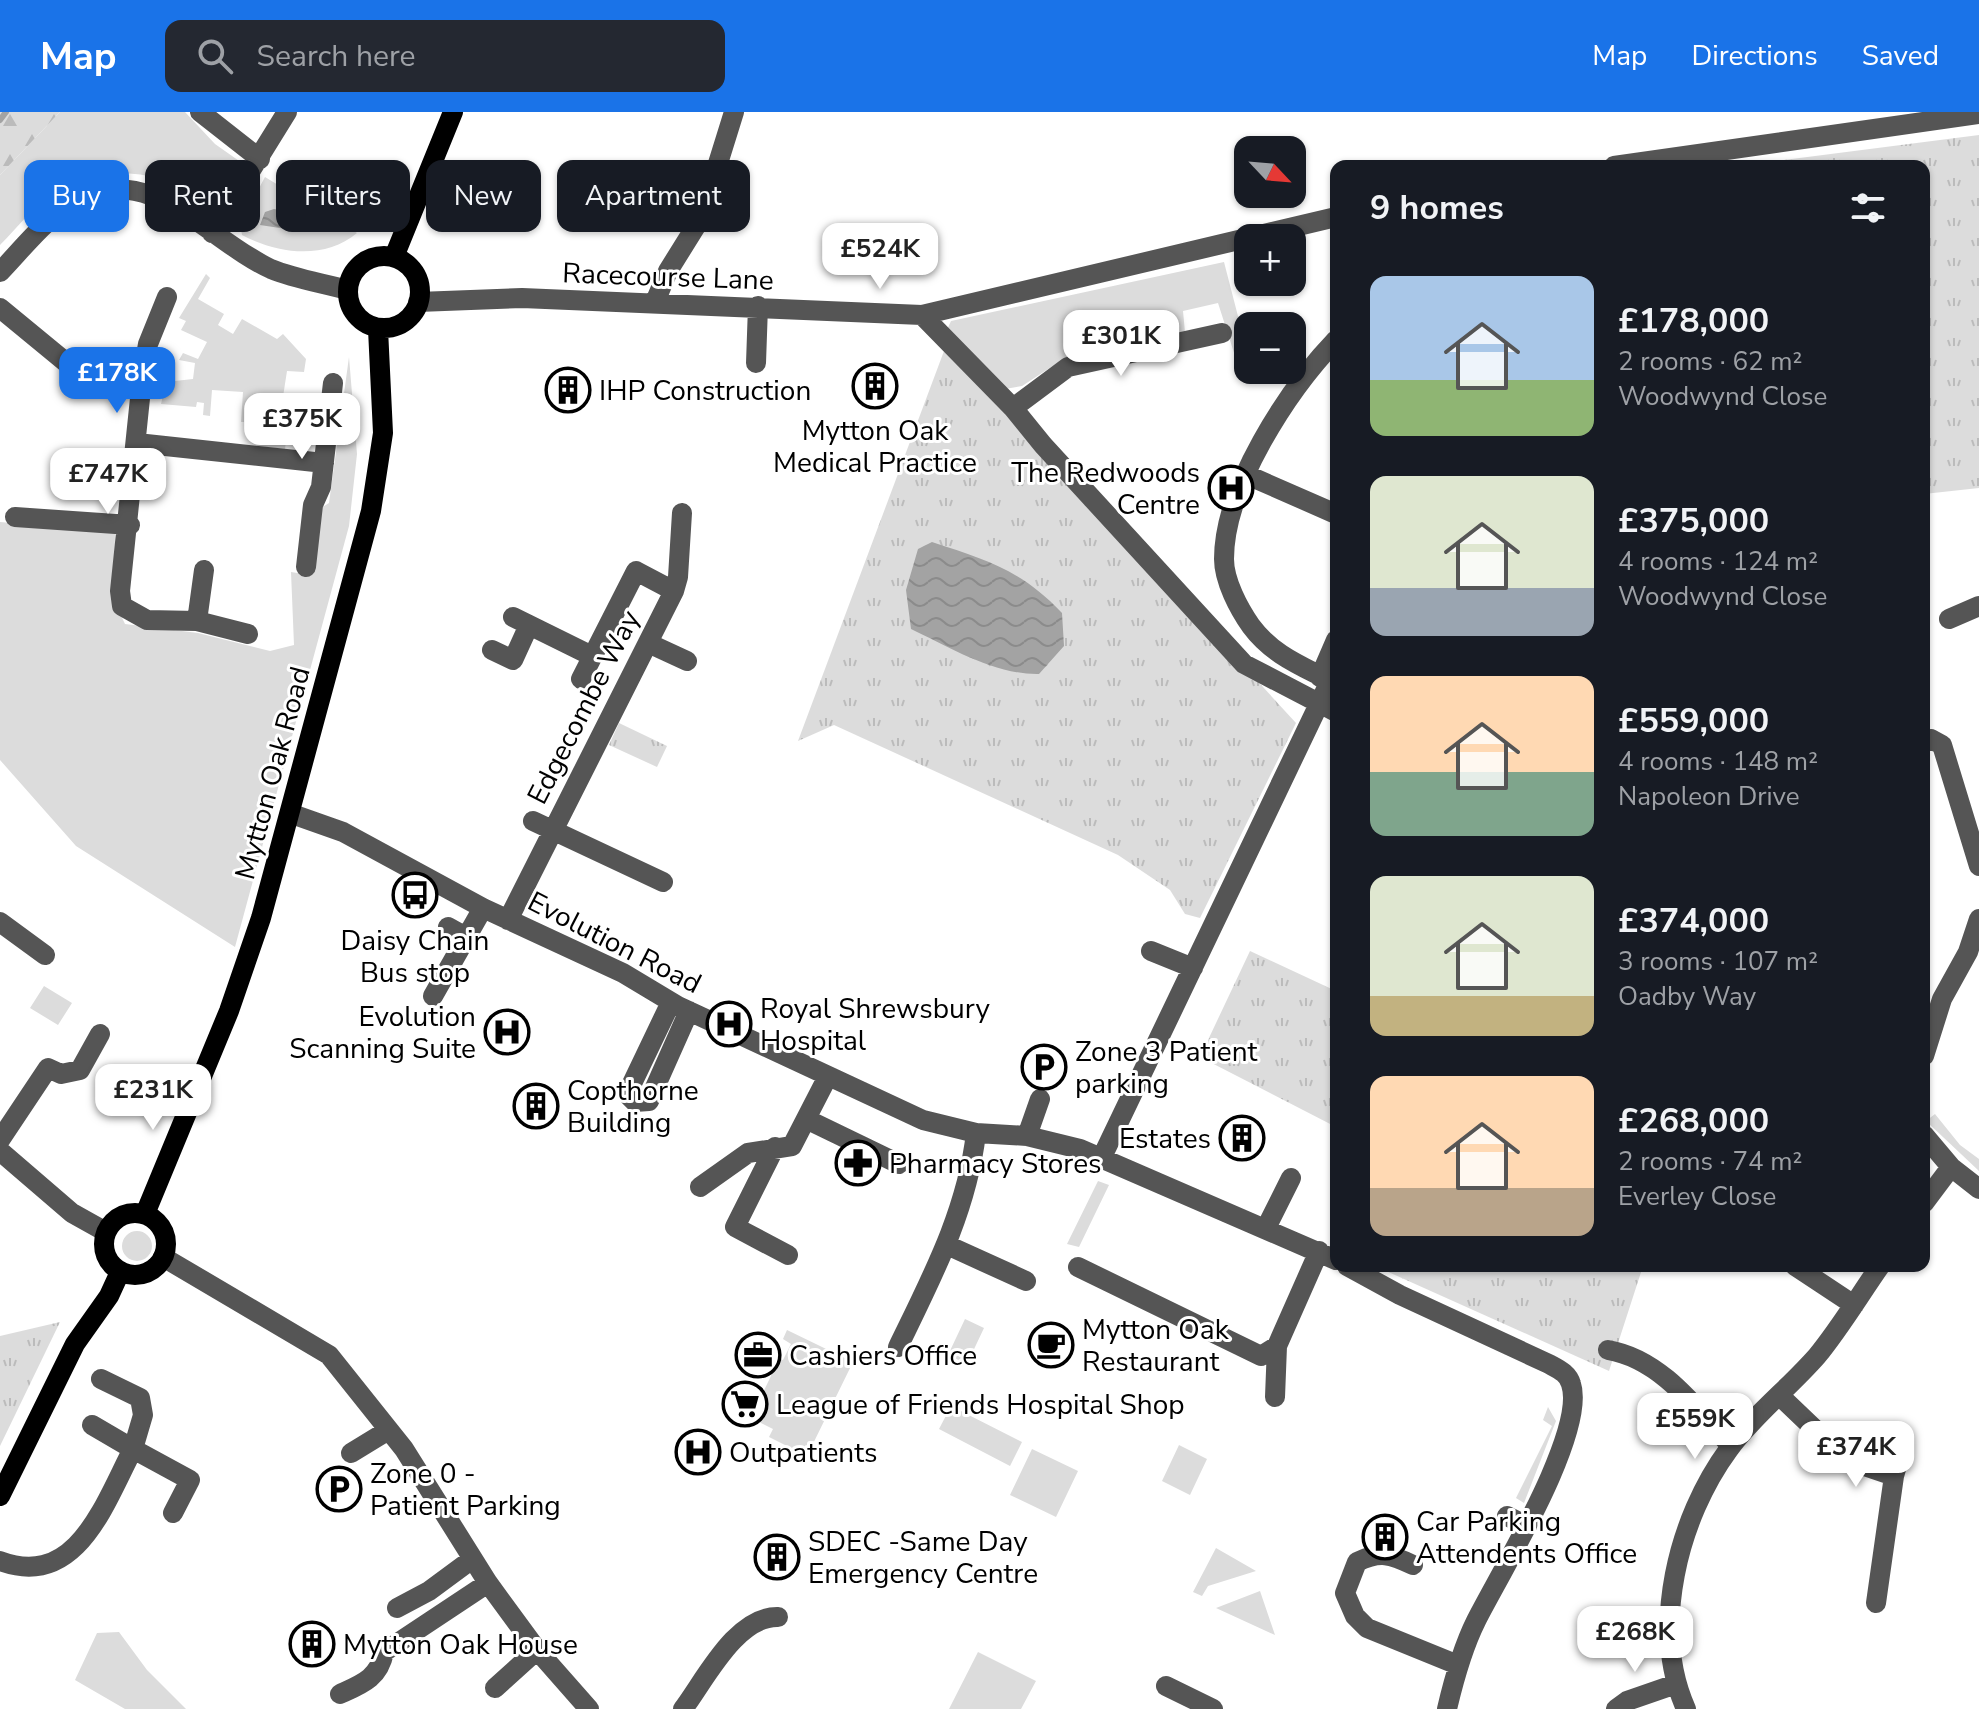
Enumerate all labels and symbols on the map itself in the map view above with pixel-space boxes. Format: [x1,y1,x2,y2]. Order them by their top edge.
north arrow [1234,136,1306,208]
pin: £524K [824,223,936,291]
street label: Racecourse Lane [562,254,774,300]
pin: £301K [1065,310,1177,378]
pin: £178K [61,347,173,415]
building icon: Mytton Oak Medical Practice [851,362,899,410]
building icon: IHP Construction [544,366,592,414]
place label: IHP Construction [599,372,811,410]
pin: £375K [246,393,358,461]
place label: Mytton Oak Medical Practice [773,412,977,482]
pin: £747K [52,448,164,516]
place label: The Redwoods Centre [1011,454,1200,524]
hospital icon: The Redwoods Centre [1207,464,1255,512]
street label: Edgecombe Way [519,603,649,811]
street label: Mytton Oak Road [226,663,320,884]
bus stop icon: Daisy Chain Bus stop [391,871,439,919]
street label: Evolution Road [521,883,708,1003]
place label: Daisy Chain Bus stop [341,922,489,992]
place label: Royal Shrewsbury Hospital [760,990,991,1060]
place label: Evolution Scanning Suite [289,998,476,1068]
hospital icon: Royal Shrewsbury Hospital [705,1000,753,1048]
hospital icon: Evolution Scanning Suite [483,1008,531,1056]
place label: Zone 3 Patient parking [1075,1033,1258,1103]
parking icon: Zone 3 Patient parking [1020,1043,1068,1091]
pin: £231K [97,1064,209,1132]
place label: Copthorne Building [567,1072,699,1142]
building icon: Copthorne Building [512,1082,560,1130]
building icon: Estates [1218,1114,1266,1162]
place label: Estates [1119,1120,1211,1158]
pharmacy icon: Pharmacy Stores [834,1139,882,1187]
place label: Pharmacy Stores [889,1145,1102,1183]
place label: Mytton Oak Restaurant [1082,1311,1230,1381]
cafe icon: Mytton Oak Restaurant [1027,1321,1075,1369]
office icon: Cashiers Office [734,1331,782,1379]
place label: Cashiers Office [789,1337,977,1375]
supermarket icon: League of Friends Hospital Shop [721,1380,769,1428]
place label: League of Friends Hospital Shop [776,1386,1185,1424]
pin: £559K [1639,1393,1751,1461]
pin: £374K [1800,1421,1912,1489]
hospital icon: Outpatients [674,1428,722,1476]
place label: Outpatients [729,1434,878,1472]
place label: Zone 0 - Patient Parking [370,1455,561,1525]
parking icon: Zone 0 - Patient Parking [315,1465,363,1513]
place label: Car Parking Attendents Office [1416,1503,1637,1573]
building icon: Car Parking Attendents Office [1361,1513,1409,1561]
place label: SDEC -Same Day Emergency Centre [808,1523,1038,1593]
building icon: SDEC -Same Day Emergency Centre [753,1533,801,1581]
pin: £268K [1579,1606,1691,1674]
building icon: Mytton Oak House [288,1620,336,1668]
place label: Mytton Oak House [343,1626,578,1664]

